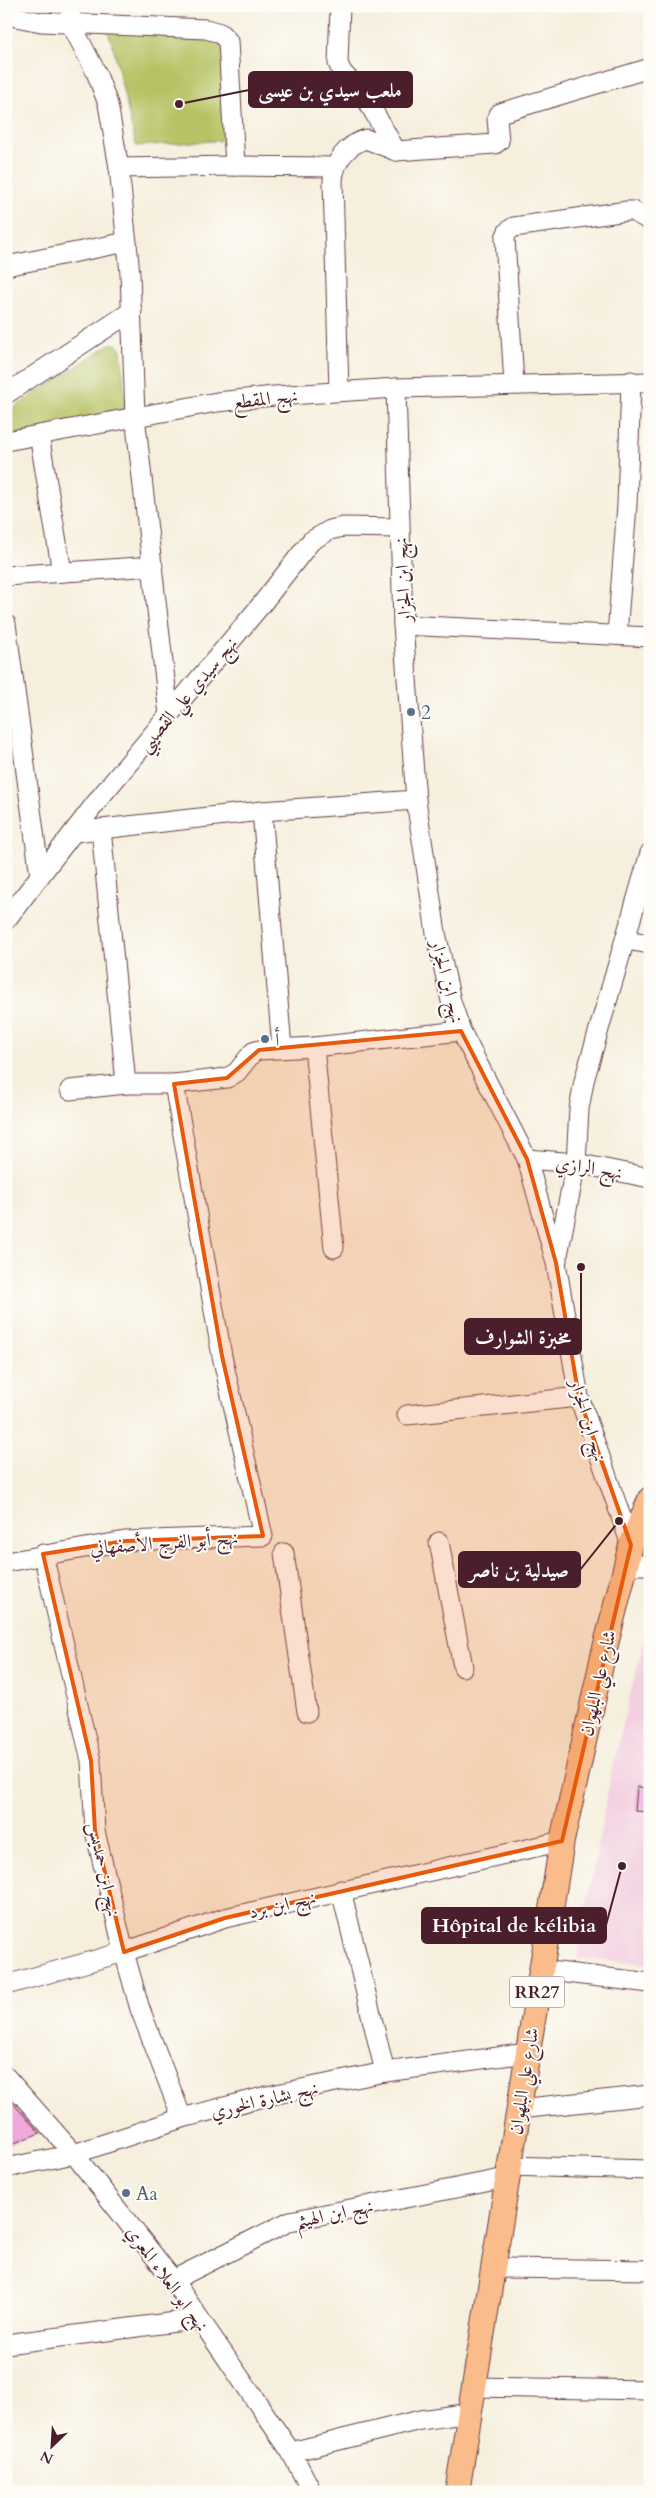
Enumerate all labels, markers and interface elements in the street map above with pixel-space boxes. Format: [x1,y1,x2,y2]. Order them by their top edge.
callout: ملعب سيدي بن عيسى [249,72,412,107]
text: ملعب سيدي بن عيسى [258,77,402,107]
street label: نهج المقطع [231,383,299,419]
street label: نهج ابن الجزار [388,537,422,625]
street label: نهج سيدي علي القصيبي [132,631,248,761]
place label: 2 [421,700,431,726]
marker: 2 [405,706,417,718]
street label: نهج ابن الجزار [420,935,470,1027]
place label: أ [275,1027,280,1053]
marker: أ [259,1033,271,1045]
street label: نهج الرازي [553,1150,624,1190]
callout: مخبزة الشوارف [465,1319,581,1354]
text: مخبزة الشوارف [475,1324,572,1351]
street label: نهج ابن الجزار [559,1374,613,1466]
street label: نهج أبو الفرج الأصفهاني [89,1524,239,1565]
callout: صيدلية بن ناصر [459,1552,580,1587]
text: صيدلية بن ناصر [467,1557,569,1584]
street label: شارع علي البلهوان [573,1628,628,1740]
street label: نهج ابن حمديس [77,1820,127,1920]
street label: نهج ابن برد [246,1885,319,1929]
callout: Hôpital de kélibia [422,1908,606,1943]
text: Hôpital de kélibia [432,1912,596,1939]
road number: RR27 [510,1976,564,2008]
street label: شارع علي البلهوان [503,2026,550,2137]
street label: نهج بشارة الخوري [208,2075,321,2129]
place label: Aa [136,2181,158,2207]
marker: Aa [120,2187,132,2199]
street label: نهج ابن الهيثم [293,2193,377,2241]
street label: نهج ابو العلاء المعري [117,2220,215,2339]
north arrow [28,2420,78,2470]
text: N [37,2446,56,2469]

